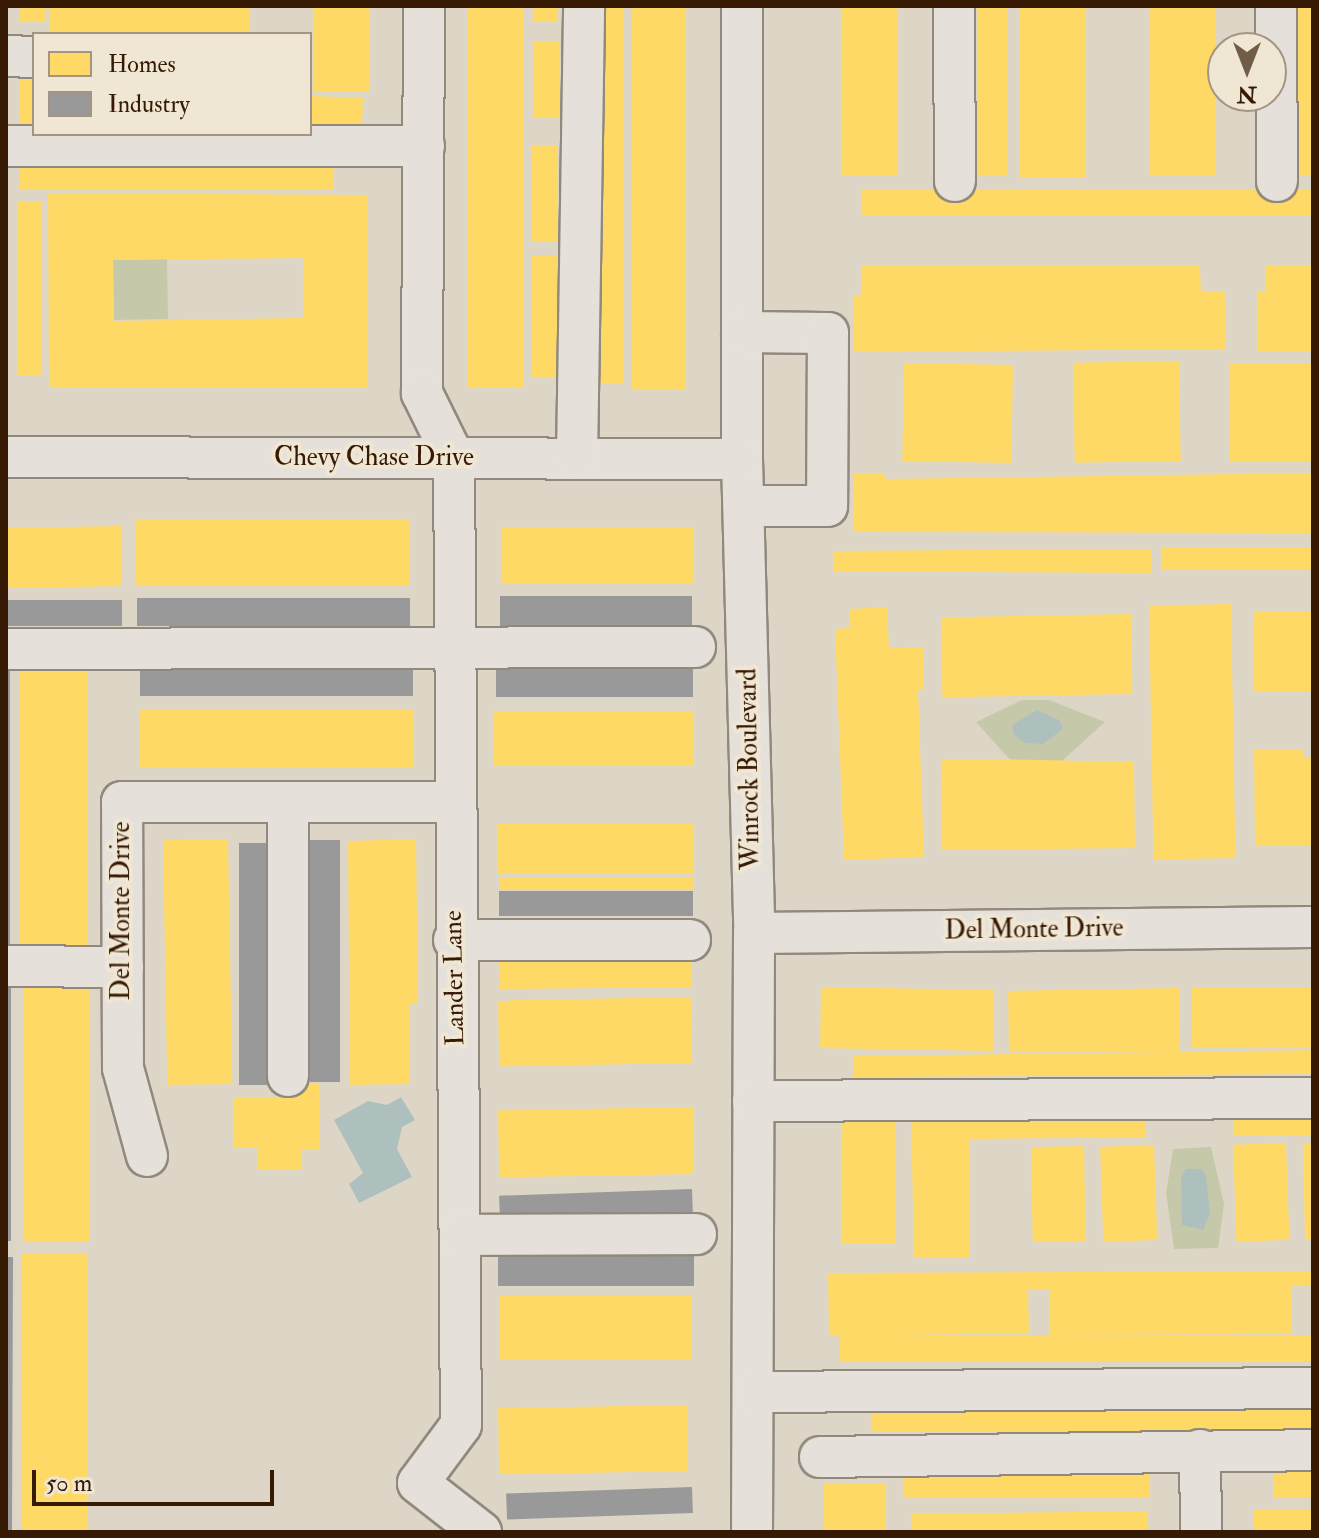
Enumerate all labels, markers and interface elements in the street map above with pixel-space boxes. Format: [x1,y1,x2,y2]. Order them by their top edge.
legend [32,32,312,136]
north arrow [1207,32,1287,112]
text: Homes [108,49,176,80]
text: N [1237,80,1257,108]
text: Industry [108,89,190,120]
street label: Chevy Chase Drive [274,442,474,474]
street label: Winrock Boulevard [733,668,767,870]
street label: Del Monte Drive [106,822,138,1000]
street label: Lander Lane [438,910,472,1046]
street label: Del Monte Drive [944,913,1124,947]
scale bar [36,1454,278,1504]
text: 50 m [46,1468,92,1499]

